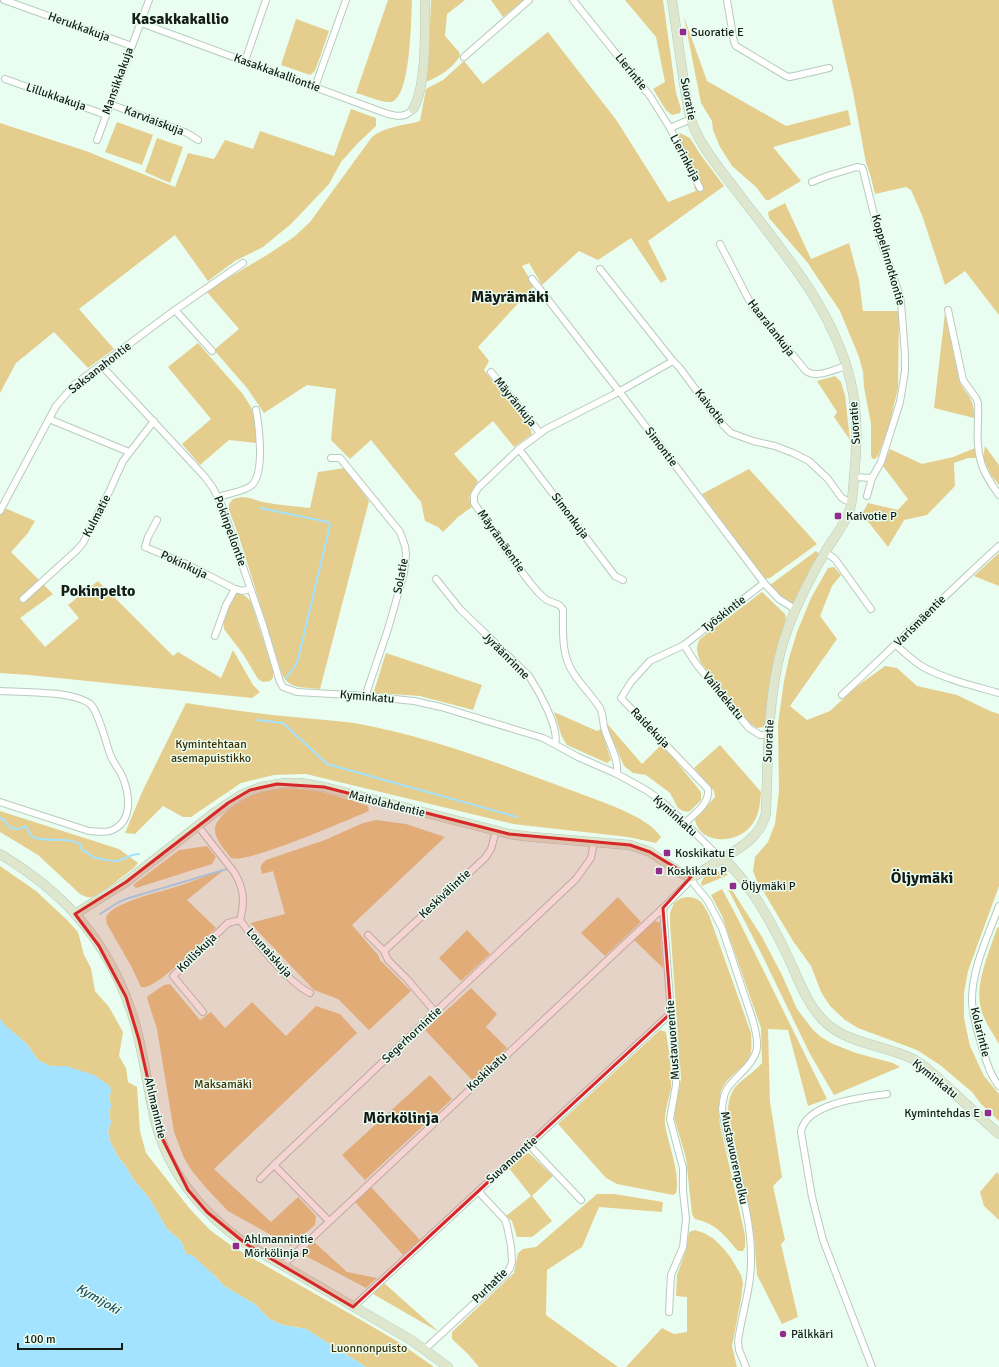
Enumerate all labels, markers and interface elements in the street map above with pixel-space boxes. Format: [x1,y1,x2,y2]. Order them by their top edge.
street label: Herukkakuja [46,9,112,45]
district label: Kasakkakallio [131,9,229,29]
place label: Suoratie E [691,25,744,40]
marker: Suoratie E [678,27,688,37]
street label: Mansikkakuja [99,45,137,117]
street label: Kasakkakalliontie [232,50,322,96]
street label: Lierintie [612,50,650,94]
street label: Suoratie [677,76,699,122]
street label: Lillukkakuja [24,80,88,114]
street label: Karviaiskuja [122,103,186,139]
street label: Lierinkuja [666,132,704,184]
street label: Koppelinnotkontie [868,213,908,307]
district label: Mäyrämäki [471,287,549,307]
street label: Haaralankuja [744,296,798,360]
street label: Saksanahontie [66,339,134,397]
street label: Mäyränkuja [490,374,540,430]
street label: Kaivotie [691,386,729,428]
street label: Suoratie [846,401,864,445]
street label: Simontie [641,424,681,470]
street label: Simonkuja [548,490,592,542]
street label: Kulmatie [80,492,114,540]
street label: Pokinpellontie [210,494,250,568]
street label: Mäyrämäentie [474,507,528,575]
place label: Kaivotie P [846,509,897,524]
marker: Kaivotie P [833,511,843,521]
street label: Pokinkuja [158,548,210,582]
street label: Solatie [390,557,412,595]
district label: Pokinpelto [61,581,135,601]
street label: Työskintie [699,592,749,636]
street label: Varismäentie [891,592,949,650]
street label: Jyräänrinne [479,629,533,683]
street label: Vaihdekatu [699,669,747,723]
street label: Kyminkatu [339,687,395,707]
street label: Raidekuja [627,705,673,751]
street label: Suoratie [760,719,778,763]
park label: Kymintehtaan asemapuistikko [171,737,251,766]
street label: Maitolahdentie [347,787,427,821]
street label: Kyminkatu [650,792,700,840]
place label: Koskikatu E [675,846,735,861]
marker: Koskikatu E [662,848,672,858]
place label: Koskikatu P [667,864,727,879]
street label: Keskivälintie [416,866,474,922]
marker: Koskikatu P [654,866,664,876]
district label: Öljymäki [891,868,953,888]
place label: Öljymäki P [741,879,796,894]
marker: Öljymäki P [728,881,738,891]
street label: Lounaiskuja [243,925,295,981]
street label: Koiliskuja [174,930,220,976]
street label: Mustavuorentie [663,1000,683,1080]
street label: Segerhornintie [379,1003,445,1067]
street label: Kolarintie [967,1006,993,1058]
street label: Koskikatu [463,1049,511,1095]
street label: Kyminkatu [909,1056,961,1102]
street label: Ahlmanintie [141,1076,169,1140]
park label: Maksamäki [194,1077,252,1092]
place label: Kymintehdas E [904,1106,980,1121]
district label: Mörkölinja [363,1108,439,1128]
marker: Kymintehdas E [983,1108,993,1118]
street label: Mustavuorenpolku [717,1110,751,1206]
street label: Suvannontie [483,1133,541,1187]
place label: Ahlmannintie Mörkölinja P [244,1232,313,1261]
marker: Ahlmannintie Mörkölinja P [231,1241,241,1251]
street label: Purhatie [469,1265,511,1307]
water label: Kymijoki [73,1280,124,1319]
scale bar [18,1325,122,1351]
place label: Pälkkäri [791,1327,833,1342]
marker: Pälkkäri [778,1329,788,1339]
text: 100 m [24,1332,56,1347]
park label: Luonnonpuisto [331,1341,407,1356]

